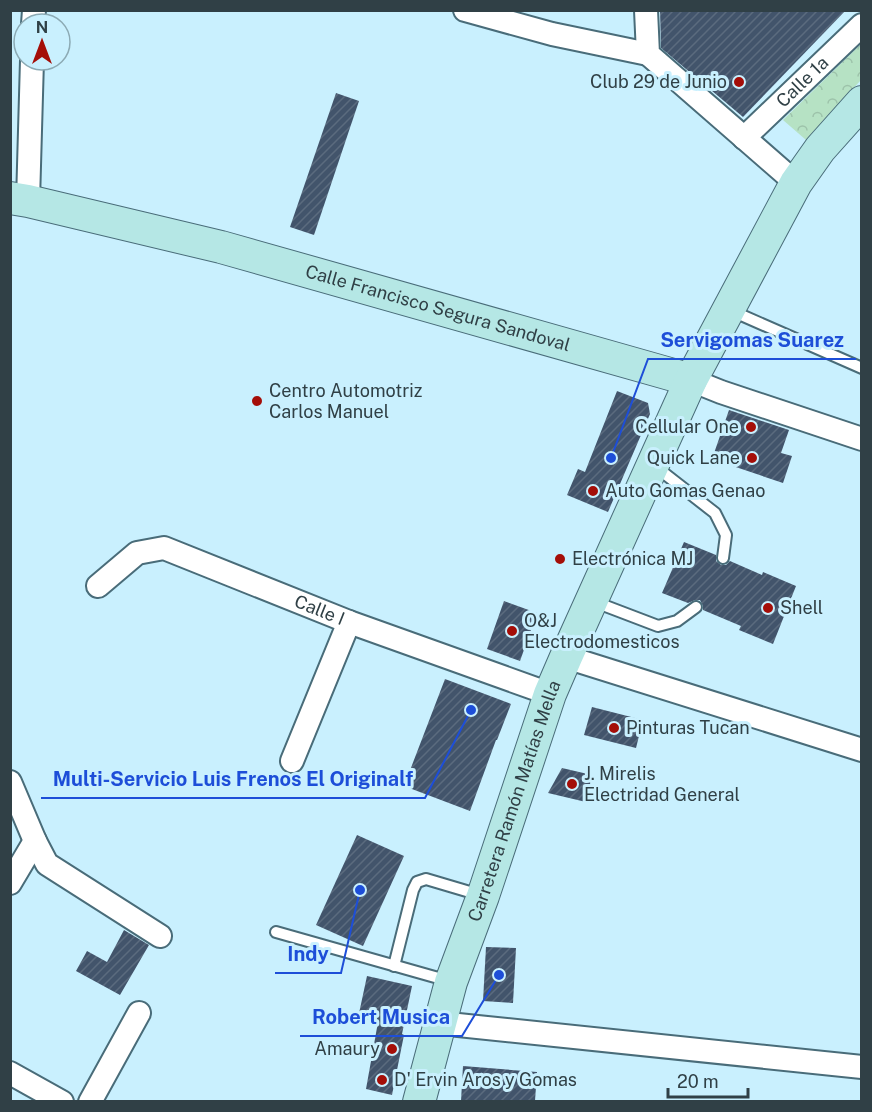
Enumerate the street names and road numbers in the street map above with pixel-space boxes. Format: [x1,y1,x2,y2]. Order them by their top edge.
street label: Calle 1a [772,52,833,111]
street label: Calle Francisco Segura Sandoval [303,260,573,355]
street label: Calle I [292,590,348,629]
street label: Carretera Ramón Matías Mella [463,677,565,924]

